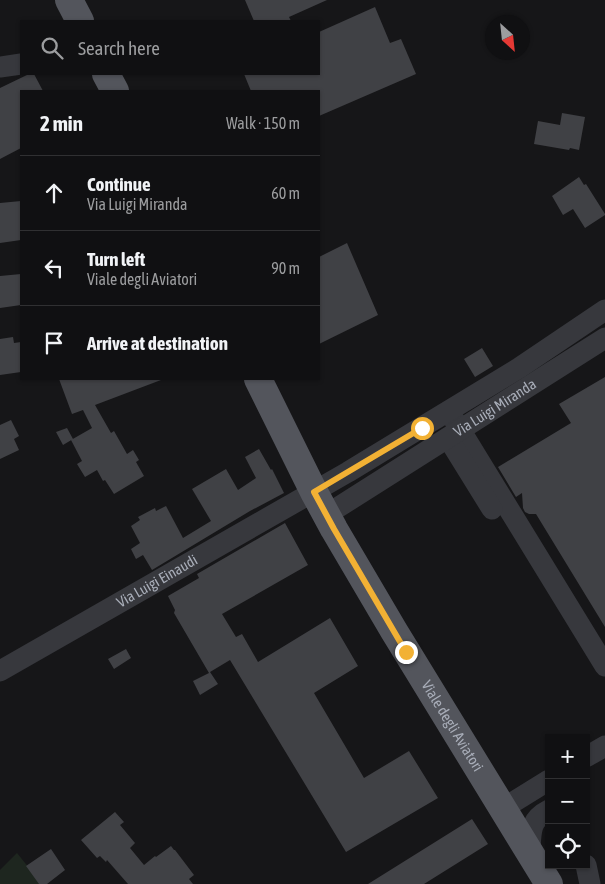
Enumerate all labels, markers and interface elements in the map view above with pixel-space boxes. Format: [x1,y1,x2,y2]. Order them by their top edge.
north arrow [485,15,530,60]
search box [20,20,320,75]
icon: search [38,34,66,62]
text: Search here [78,37,160,59]
text: 2 min [40,111,83,135]
text: Walk · 150 m [226,114,300,132]
text: Continue [87,173,151,195]
icon: ahead [40,179,68,207]
text: 60 m [271,184,300,202]
text: Via Luigi Miranda [87,195,188,213]
text: Turn left [87,248,145,270]
icon: left [40,254,68,282]
text: 90 m [271,259,300,277]
text: Viale degli Aviatori [87,270,197,288]
icon: arrive [40,329,68,357]
text: Arrive at destination [87,332,228,354]
street label: Via Luigi Miranda [450,375,539,440]
route start [411,417,434,440]
street label: Via Luigi Einaudi [113,551,200,611]
route end [395,641,418,664]
street label: Viale degli Aviatori [418,677,487,774]
map controls [545,734,590,869]
button: + [545,734,590,779]
button: − [545,779,590,824]
button: locate [545,824,590,869]

